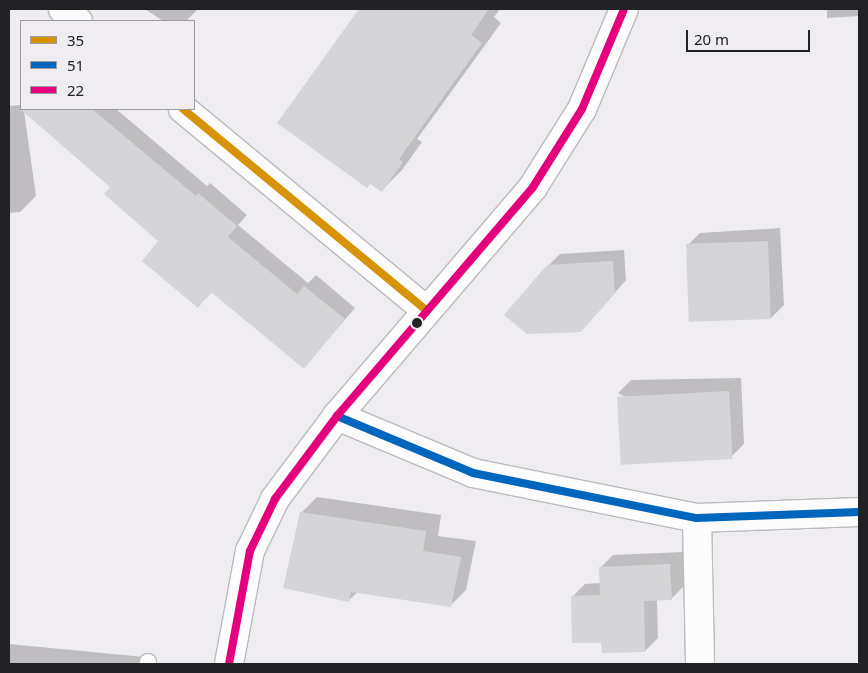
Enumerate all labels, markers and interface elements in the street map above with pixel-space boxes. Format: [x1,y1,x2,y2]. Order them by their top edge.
legend [20,20,195,110]
scale bar [688,20,812,52]
text: 20 m [694,29,729,49]
text: 35 [67,30,84,50]
text: 51 [67,55,84,75]
text: 22 [67,80,84,100]
unlabelled marker [412,318,422,328]

